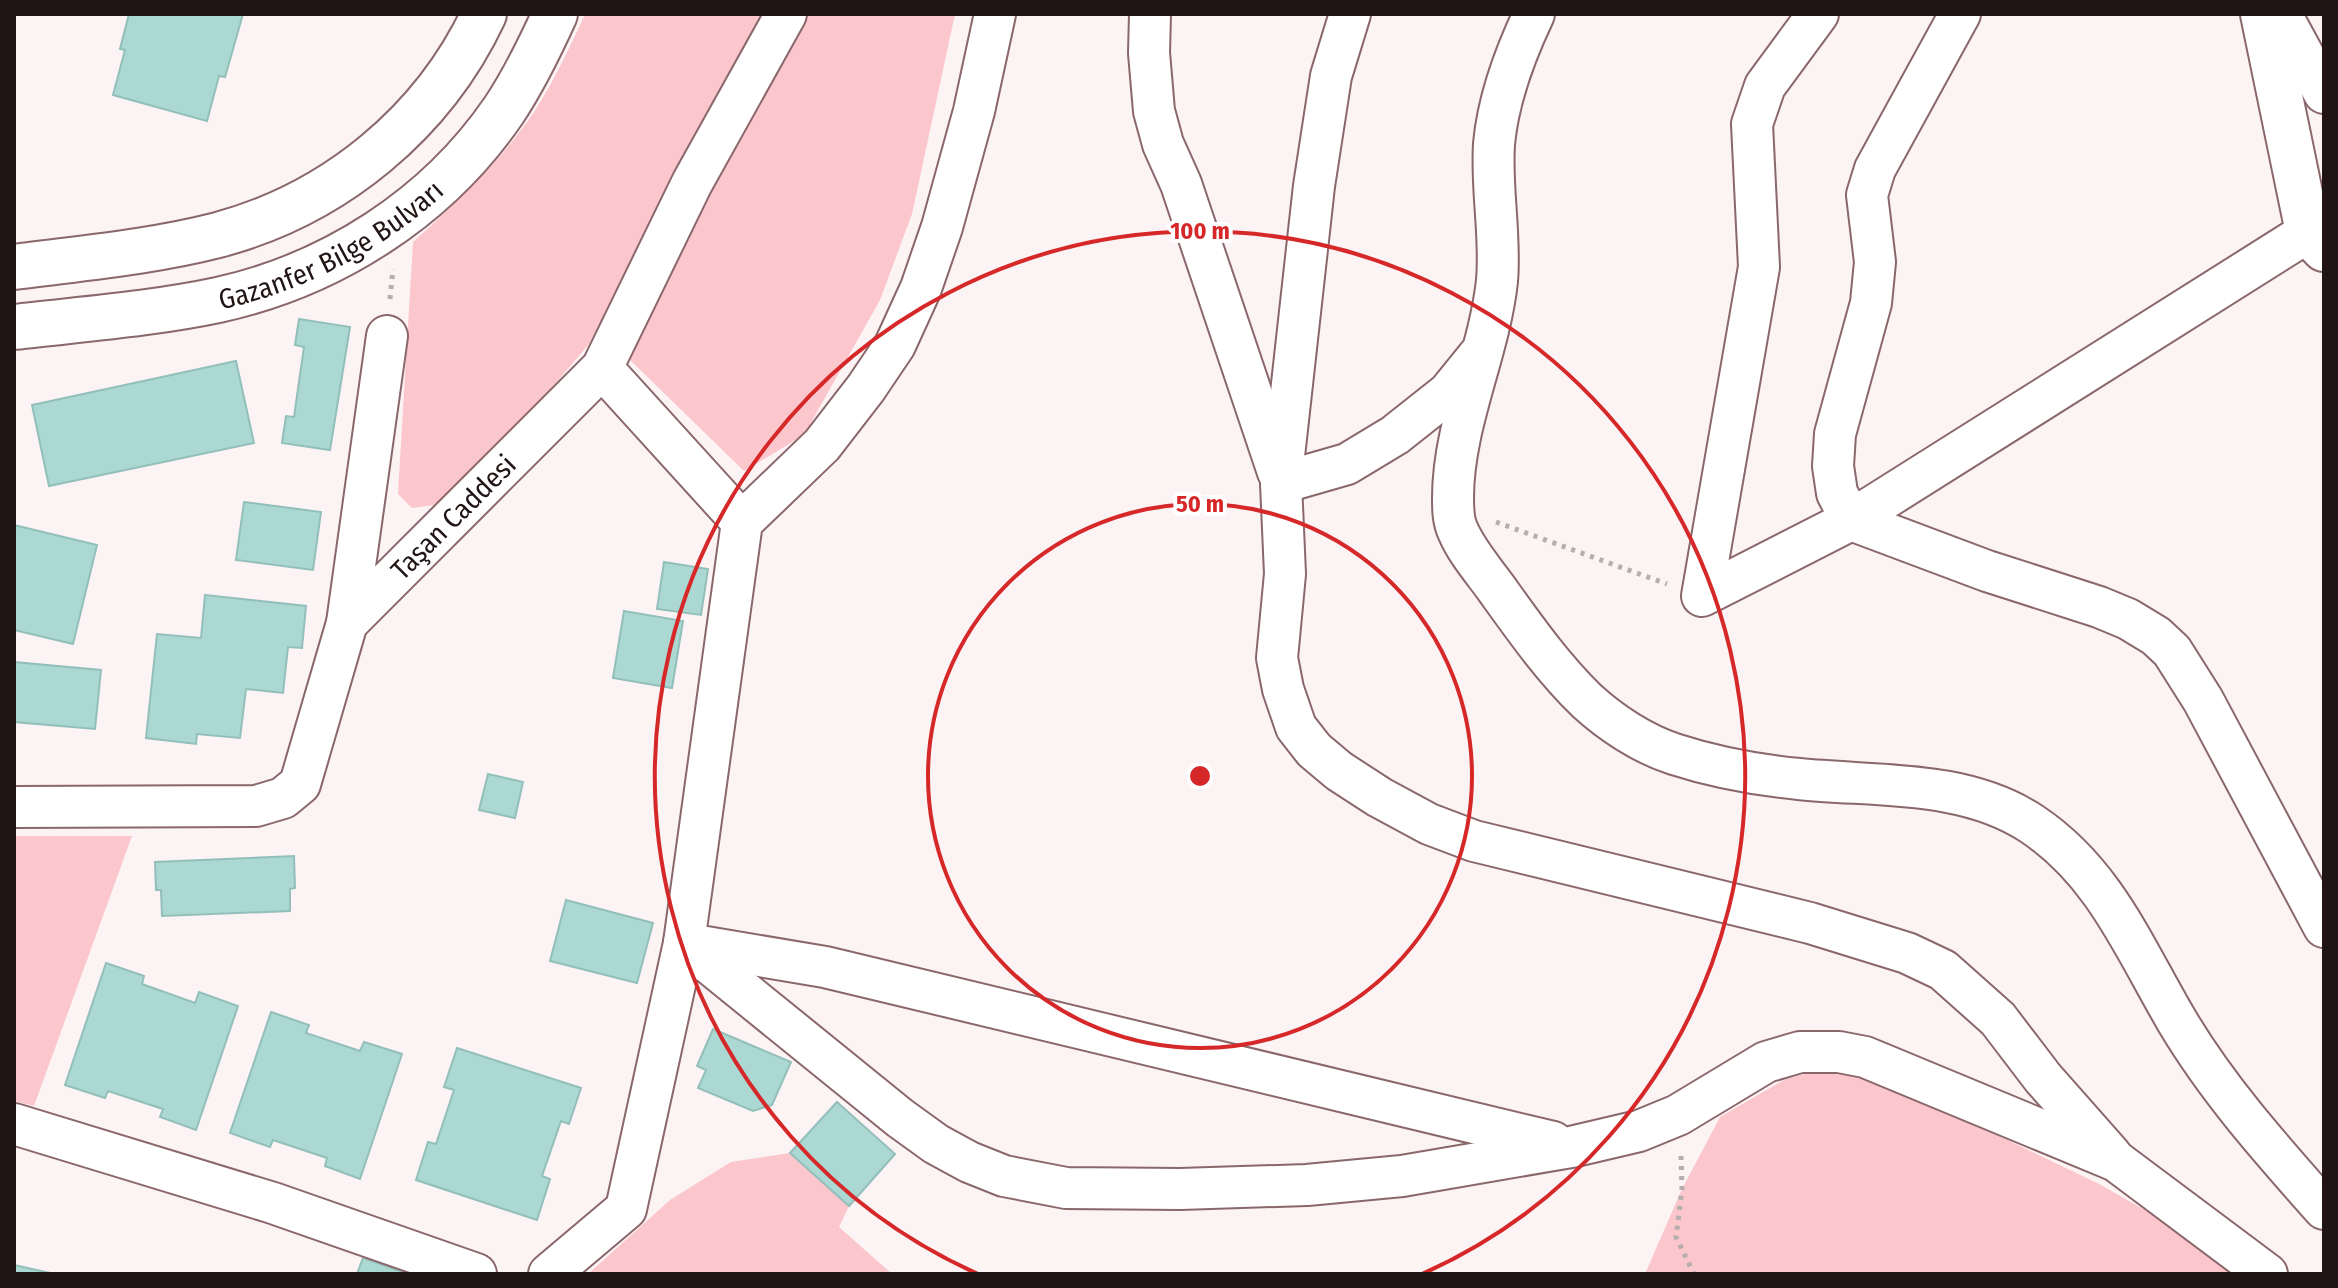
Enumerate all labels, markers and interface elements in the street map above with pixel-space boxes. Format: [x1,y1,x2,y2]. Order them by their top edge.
street label: Gazanfer Bilge Bulvarı [215,174,450,316]
text: 100 m [1170,217,1230,245]
street label: Taşan Caddesi [384,448,523,586]
text: 50 m [1176,490,1224,518]
centre of rings [1186,762,1214,790]

